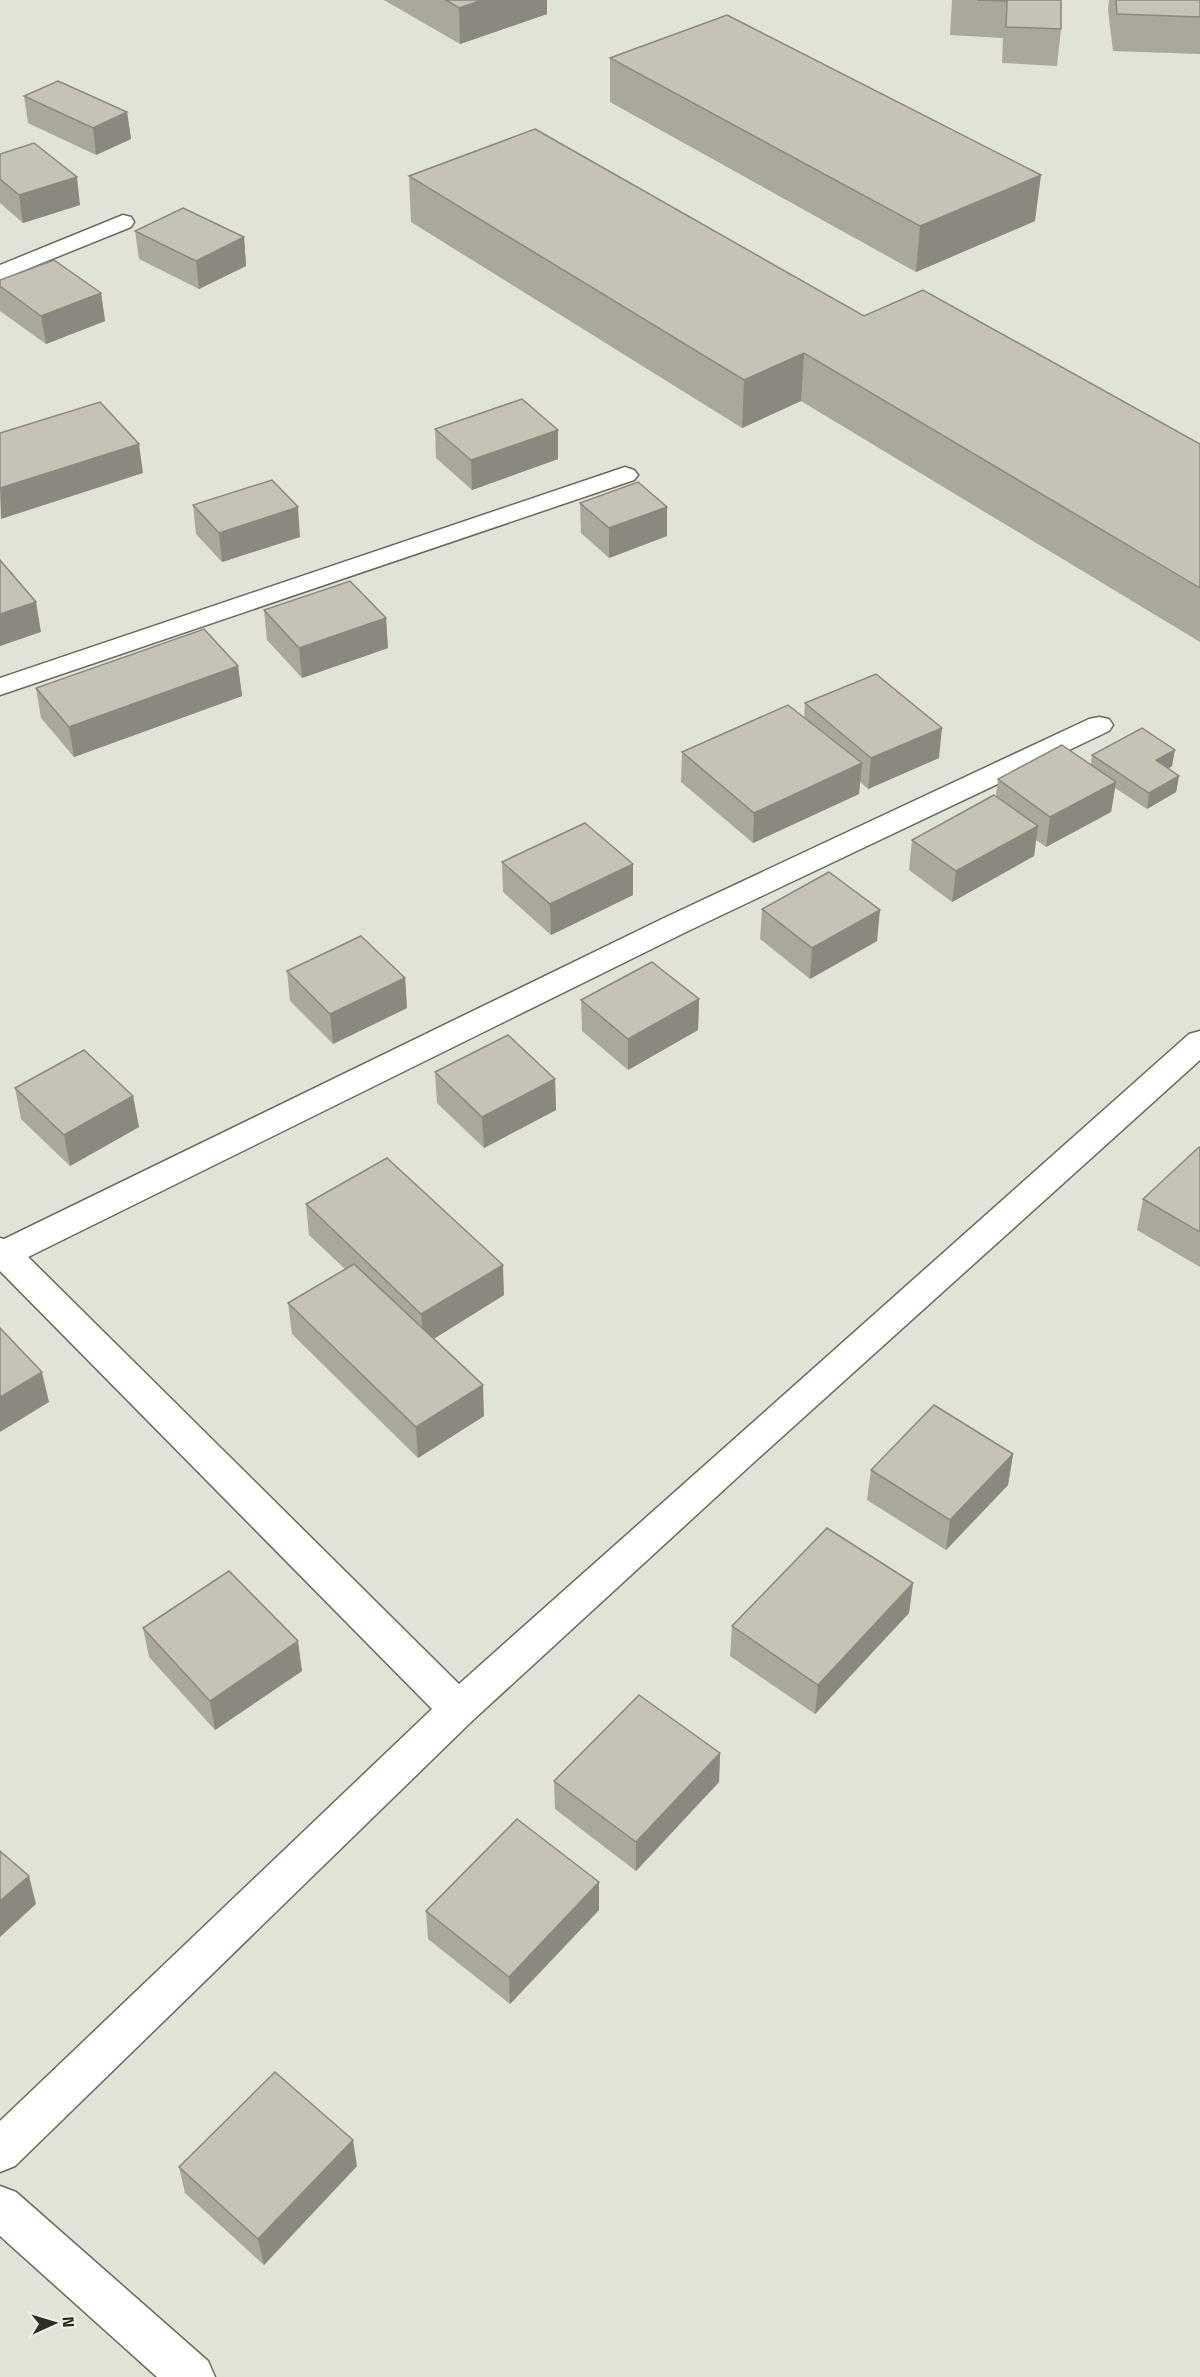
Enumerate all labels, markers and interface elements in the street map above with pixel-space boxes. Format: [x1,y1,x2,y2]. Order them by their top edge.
north arrow [24,2293,84,2353]
text: N [57,2316,81,2328]

